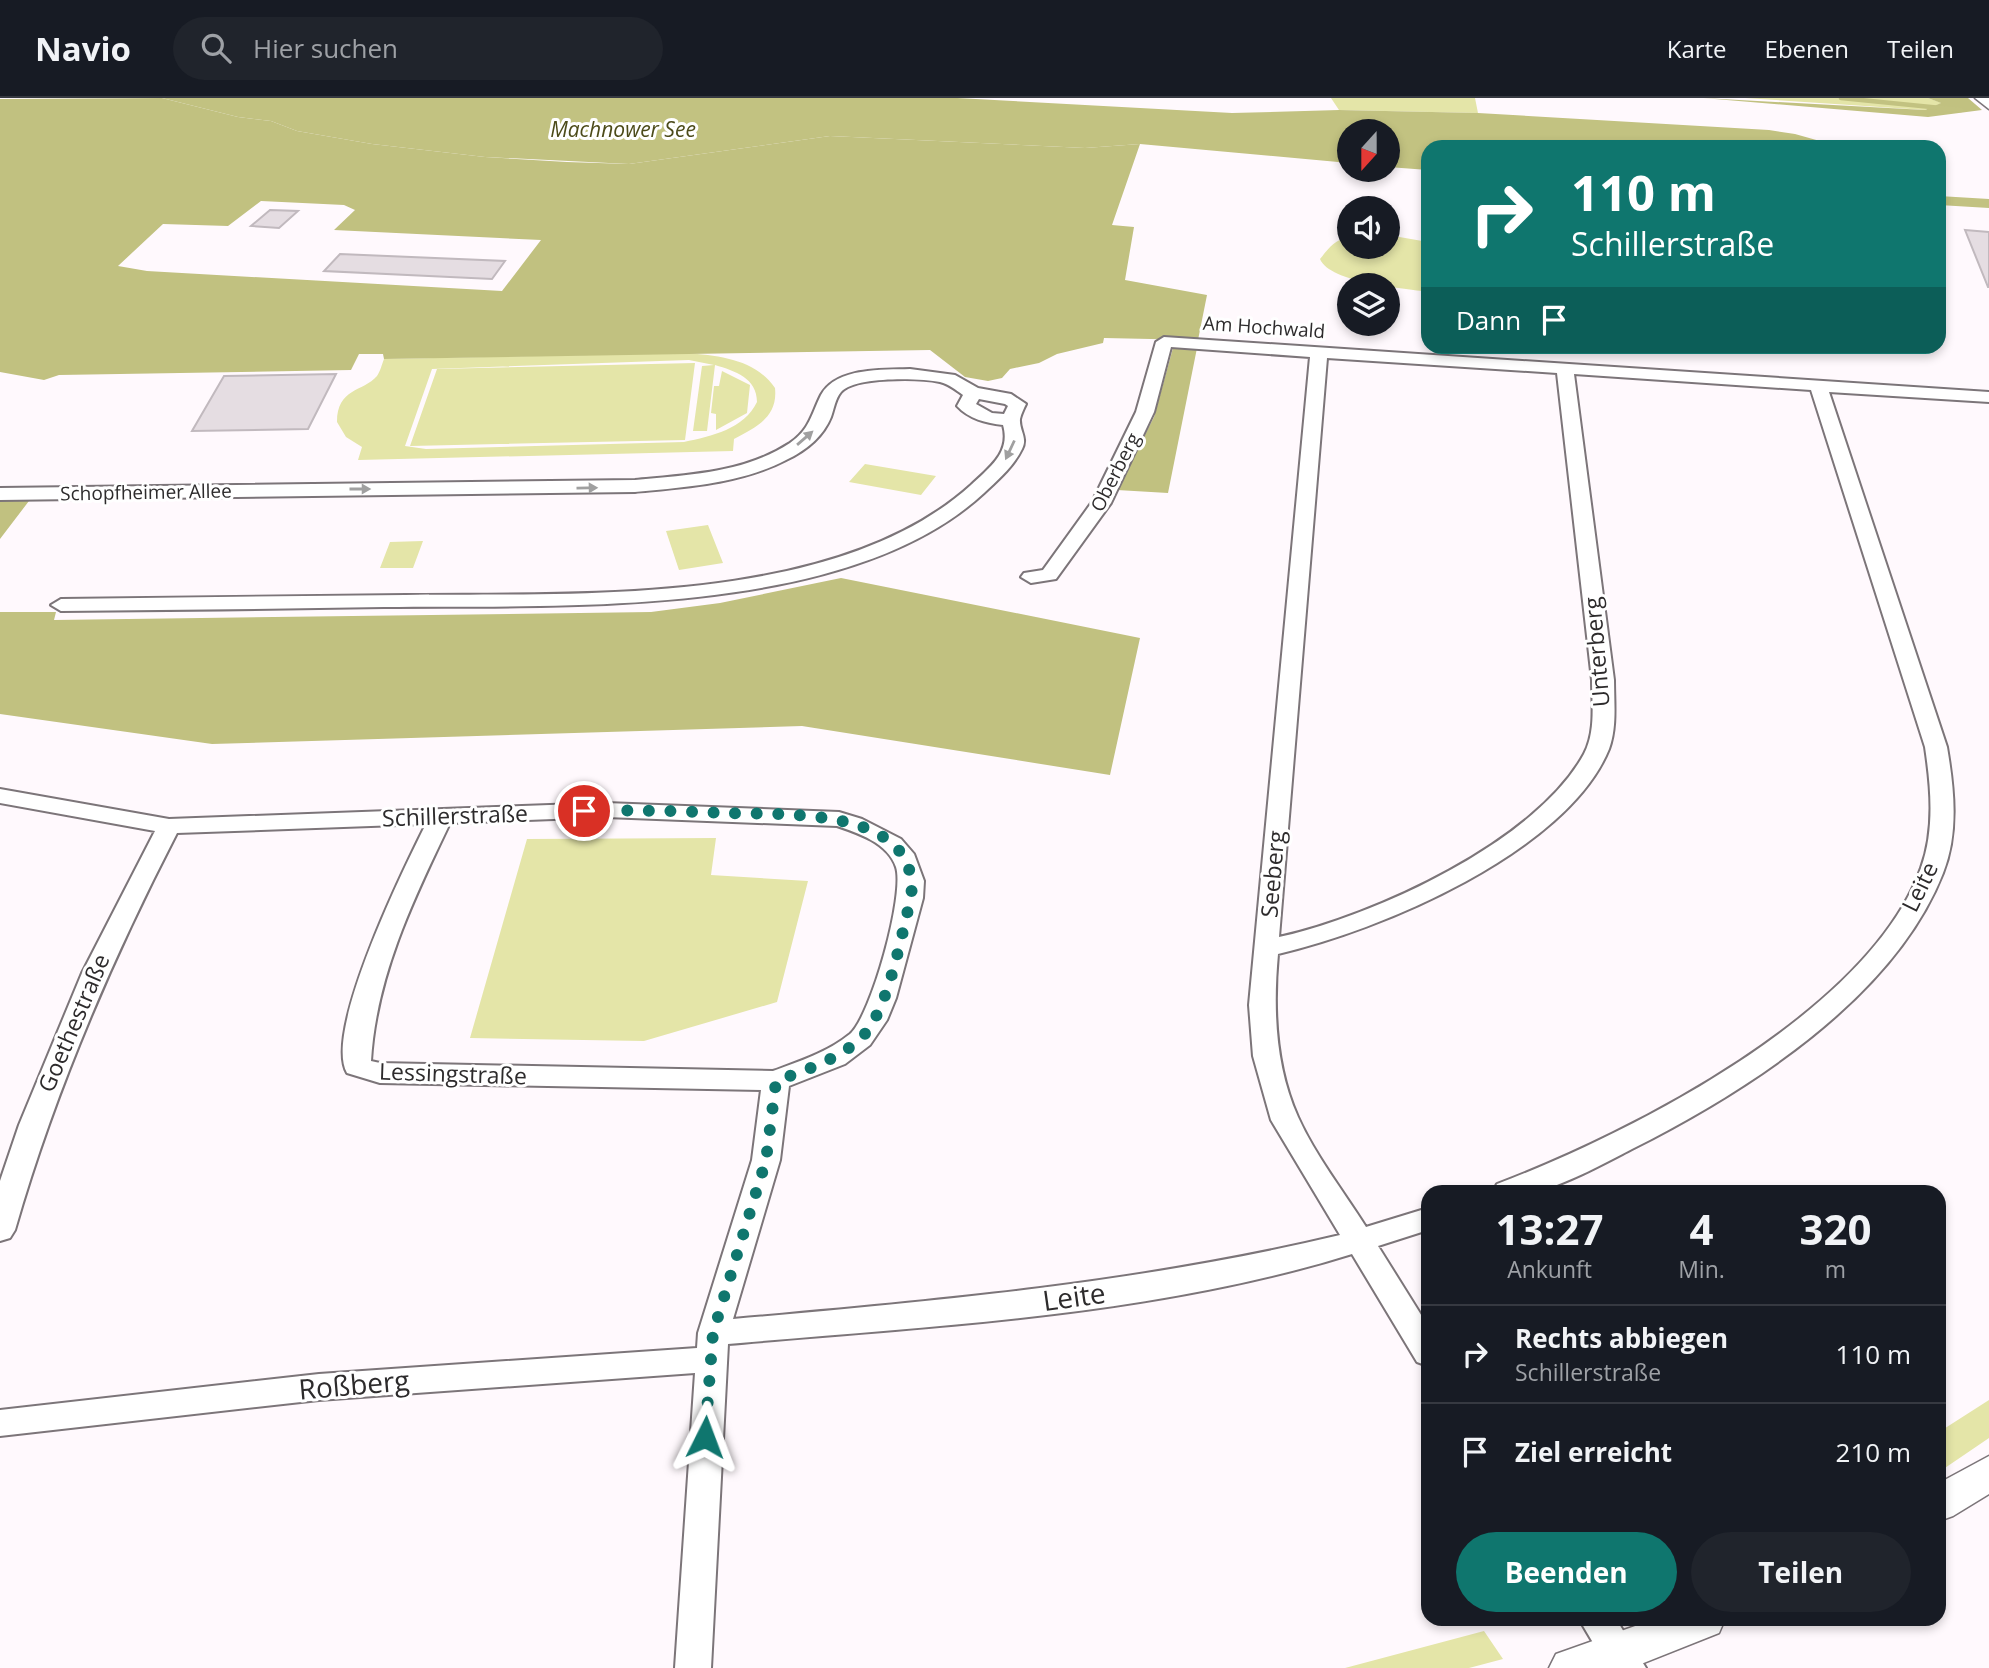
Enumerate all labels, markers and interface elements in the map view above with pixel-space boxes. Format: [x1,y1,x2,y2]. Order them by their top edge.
search box [173,17,663,80]
text: Navio [35,26,131,71]
icon: search [197,29,235,67]
text: Hier suchen [253,30,398,66]
text: Karte [1667,32,1727,65]
text: Ebenen [1765,32,1849,65]
text: Teilen [1887,32,1954,65]
water label: Machnower See [550,115,696,143]
north arrow [1337,119,1400,182]
map controls [1337,119,1400,336]
text: 110 m [1571,159,1716,225]
icon: right [1456,168,1547,259]
button: sound [1337,196,1400,259]
text: Schillerstraße [1571,222,1774,265]
button: layers [1337,273,1400,336]
icon: arrive [1535,301,1573,339]
text: Dann [1456,302,1521,338]
street label: Am Hochwald [1202,310,1326,344]
street label: Oberberg [1084,428,1146,516]
one-way arrow [796,430,814,446]
one-way arrow [1004,440,1016,460]
street label: Schopfheimer Allee [60,478,232,506]
one-way arrow [576,482,598,494]
one-way arrow [349,483,371,495]
street label: Unterberg [1575,595,1617,708]
pin [554,781,614,841]
icon: arrive [565,792,603,830]
street label: Schillerstraße [381,796,529,834]
street label: Seeberg [1252,829,1292,919]
street label: Leite [1893,856,1945,917]
street label: Goethestraße [30,949,117,1097]
street label: Lessingstraße [379,1054,527,1092]
text: 13:27 [1496,1200,1604,1257]
text: 4 [1689,1200,1714,1257]
text: 320 [1799,1200,1871,1257]
text: Ankunft [1507,1253,1592,1285]
text: Min. [1678,1253,1725,1285]
text: m [1825,1253,1846,1285]
street label: Leite [1040,1273,1108,1319]
text: Rechts abbiegen [1515,1320,1728,1356]
icon: right [1456,1335,1494,1373]
text: 110 m [1836,1336,1911,1372]
text: Schillerstraße [1515,1356,1661,1388]
street label: Roßberg [297,1360,411,1408]
position arrow [668,1400,742,1474]
icon: arrive [1456,1433,1494,1471]
text: Ziel erreicht [1515,1434,1672,1470]
text: 210 m [1836,1434,1911,1470]
button: Beenden [1456,1532,1677,1612]
button: Teilen [1691,1532,1911,1612]

